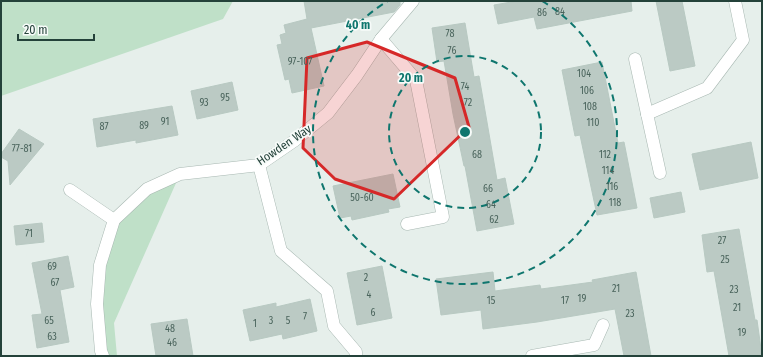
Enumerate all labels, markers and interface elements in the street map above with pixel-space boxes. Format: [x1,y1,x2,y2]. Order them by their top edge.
house number: 84 [555,6,565,18]
house number: 86 [537,7,547,19]
scale bar [18,16,94,42]
text: 40 m [346,18,370,32]
text: 20 m [24,23,48,37]
house number: 78 [446,28,454,40]
house number: 76 [448,45,456,57]
house number: 97-107 [288,56,312,68]
house number: 104 [577,68,591,80]
text: 20 m [398,71,423,85]
house number: 74 [461,81,469,93]
house number: 106 [580,85,594,97]
house number: 95 [220,92,230,104]
house number: 93 [199,97,209,109]
house number: 72 [464,97,473,109]
house number: 108 [583,101,597,113]
house number: 91 [161,116,169,128]
house number: 110 [587,117,599,129]
house number: 89 [139,120,149,132]
house number: 87 [100,121,108,133]
street label: Howden Way [254,121,314,168]
centre of rings [458,125,472,139]
house number: 77-81 [12,143,32,155]
house number: 68 [472,149,482,161]
house number: 112 [599,149,612,161]
house number: 114 [602,165,614,177]
house number: 116 [606,181,618,193]
house number: 66 [483,183,493,195]
house number: 50-60 [350,192,374,204]
house number: 118 [609,197,621,209]
house number: 64 [486,199,496,211]
house number: 62 [489,214,499,226]
house number: 71 [25,228,33,240]
house number: 27 [718,235,726,247]
house number: 25 [721,254,730,266]
house number: 69 [47,261,57,273]
house number: 2 [364,272,369,284]
house number: 67 [51,277,59,289]
house number: 21 [612,283,620,295]
house number: 23 [730,284,739,296]
house number: 4 [367,289,372,301]
house number: 19 [578,293,587,305]
house number: 15 [487,295,496,307]
house number: 17 [561,295,569,307]
house number: 21 [733,302,741,314]
house number: 6 [371,307,376,319]
house number: 23 [626,308,635,320]
house number: 7 [303,311,307,323]
house number: 65 [44,315,54,327]
house number: 3 [269,315,274,327]
house number: 5 [286,315,291,327]
house number: 1 [253,318,257,330]
house number: 48 [165,323,175,335]
house number: 19 [738,327,747,339]
house number: 63 [47,331,57,343]
house number: 46 [167,337,177,349]

